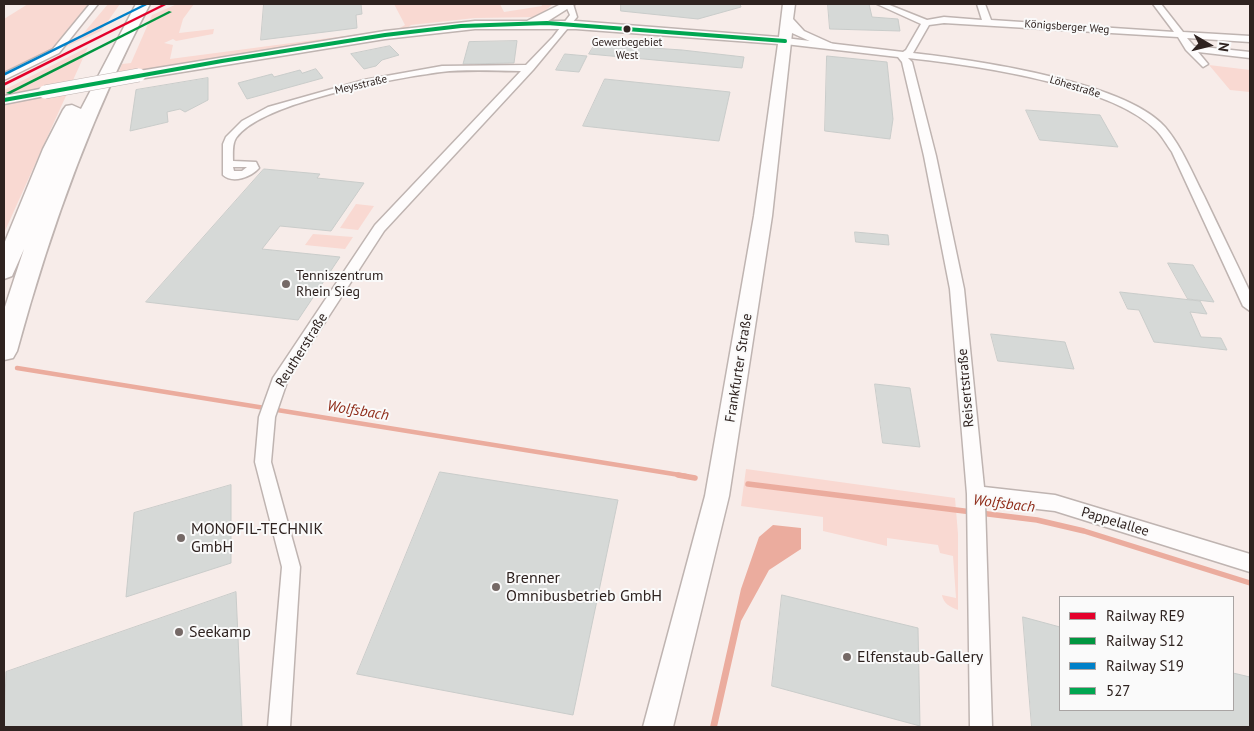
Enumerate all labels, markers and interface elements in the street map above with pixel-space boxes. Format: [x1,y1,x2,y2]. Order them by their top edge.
street label: Königsberger Weg [1024,17,1110,37]
north arrow [1184,20,1234,70]
marker: Gewerbegebiet West [622,24,632,34]
place label: Gewerbegebiet West [592,36,662,62]
text: N [1214,41,1233,53]
street label: Meysstraße [333,73,389,97]
street label: Löhestraße [1048,73,1102,101]
place label: Tenniszentrum Rhein Sieg [296,268,383,300]
marker: Tenniszentrum Rhein Sieg [280,278,292,290]
street label: Reutherstraße [273,310,331,390]
street label: Frankfurter Straße [722,312,756,424]
street label: Reisertstraße [954,348,978,428]
water label: Wolfsbach [326,397,390,425]
water label: Wolfsbach [972,491,1036,517]
street label: Pappelallee [1079,504,1151,540]
place label: MONOFIL-TECHNIK GmbH [191,519,323,557]
marker: MONOFIL-TECHNIK GmbH [175,532,187,544]
place label: Brenner Omnibusbetrieb GmbH [506,568,662,606]
marker: Brenner Omnibusbetrieb GmbH [490,581,502,593]
legend [1059,596,1234,711]
text: Railway RE9 [1106,606,1185,625]
place label: Seekamp [189,622,251,642]
marker: Seekamp [173,626,185,638]
text: Railway S12 [1106,631,1184,650]
place label: Elfenstaub-Gallery [857,647,983,667]
marker: Elfenstaub-Gallery [841,651,853,663]
text: Railway S19 [1106,656,1184,675]
text: 527 [1106,681,1131,700]

